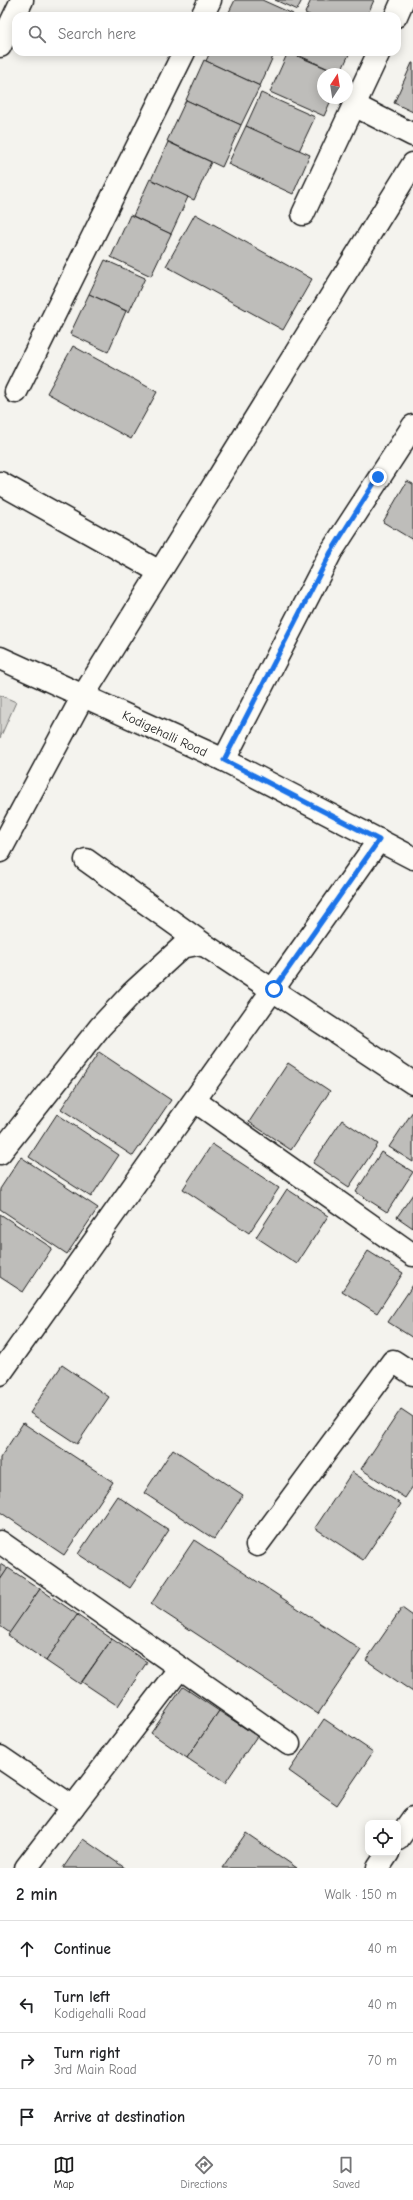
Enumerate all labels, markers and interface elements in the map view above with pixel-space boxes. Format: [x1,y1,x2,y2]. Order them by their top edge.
search box [12,12,401,56]
icon: search [26,23,48,45]
text: Search here [58,25,136,43]
north arrow [317,68,353,104]
route end [369,468,387,486]
street label: Kodigehalli Road [120,707,210,760]
route start [265,980,283,998]
map controls [365,1820,401,1856]
button: locate [365,1820,401,1856]
text: 2 min [16,1885,57,1904]
text: Walk · 150 m [325,1887,397,1902]
icon: ahead [16,1938,38,1960]
text: Continue [54,1940,111,1958]
text: 40 m [368,1941,397,1956]
text: Turn left [54,1988,110,2006]
icon: left [16,1994,38,2016]
text: 40 m [368,1997,397,2012]
text: Kodigehalli Road [54,2006,146,2021]
text: Turn right [54,2044,120,2062]
icon: right [16,2050,38,2072]
text: 70 m [368,2053,397,2068]
text: 3rd Main Road [54,2062,137,2077]
icon: arrive [16,2106,38,2128]
text: Arrive at destination [54,2108,185,2126]
tab: Map [53,2154,75,2191]
tab: Directions [181,2154,227,2191]
tab: Saved [333,2154,360,2191]

